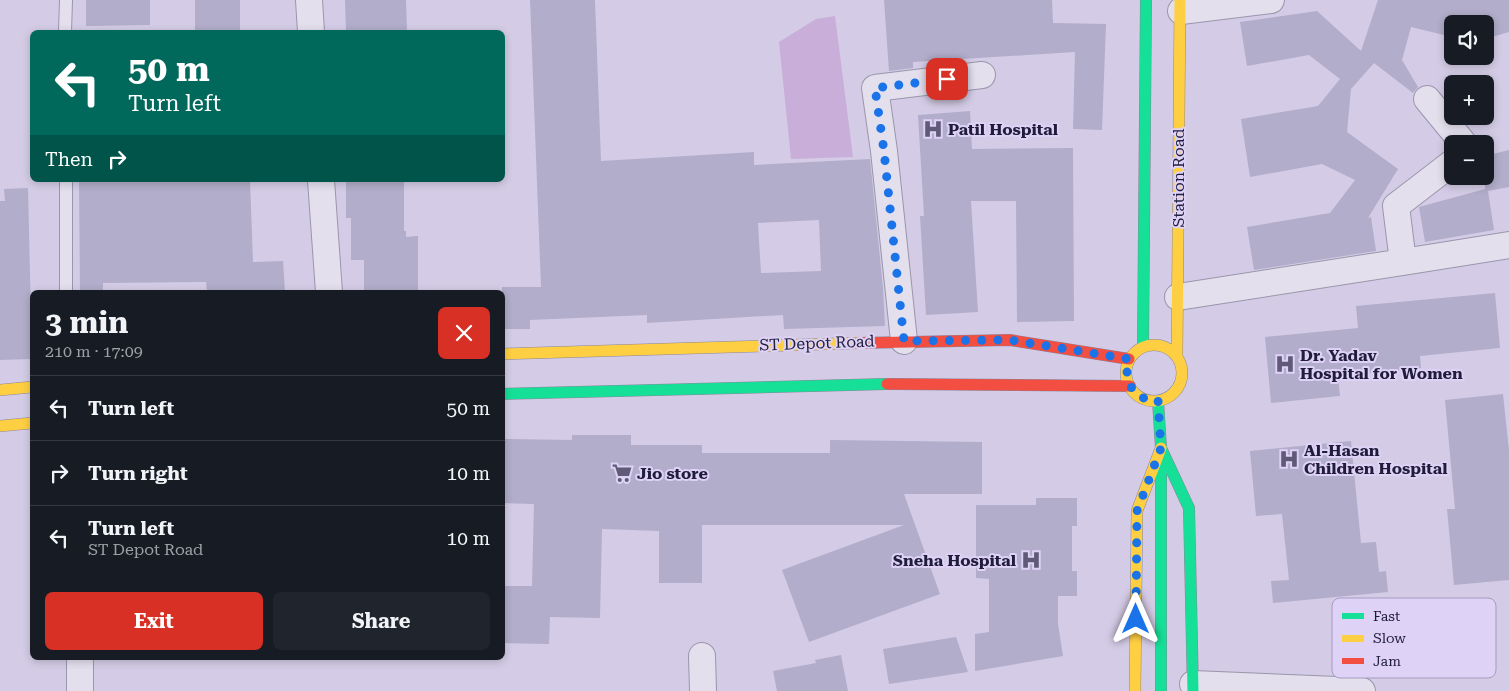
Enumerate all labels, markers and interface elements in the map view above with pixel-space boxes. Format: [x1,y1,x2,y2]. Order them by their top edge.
map controls [1444,15,1494,185]
button: sound [1444,15,1494,65]
text: 50 m [128,49,210,90]
icon: left [45,50,110,115]
pin [926,58,968,100]
icon: arrive [933,65,961,93]
button: + [1444,75,1494,125]
text: Turn left [128,91,221,116]
hospital icon: Patil Hospital [922,118,944,140]
place label: Patil Hospital [948,120,1059,139]
street label: Station Road [1169,129,1188,227]
button: − [1444,135,1494,185]
icon: right [103,145,131,173]
text: Then [45,148,93,171]
text: 3 min [45,305,128,340]
button: close [438,307,490,359]
street label: ST Depot Road [759,331,875,355]
text: 210 m · 17:09 [45,342,143,361]
place label: Dr. Yadav Hospital for Women [1300,346,1463,383]
hospital icon: Dr. Yadav Hospital for Women [1274,353,1296,375]
icon: left [45,394,73,422]
text: Turn left [88,397,174,420]
text: 50 m [447,397,490,420]
place label: Al-Hasan Children Hospital [1304,441,1448,478]
hospital icon: Al-Hasan Children Hospital [1278,448,1300,470]
icon: right [45,459,73,487]
text: Turn right [88,462,188,485]
text: 10 m [447,462,490,485]
supermarket icon: Jio store [611,462,633,484]
place label: Jio store [637,464,708,483]
text: Turn left [88,517,174,540]
icon: left [45,524,73,552]
text: 10 m [447,527,490,550]
text: ST Depot Road [88,540,203,559]
hospital icon: Sneha Hospital [1020,549,1042,571]
place label: Sneha Hospital [893,551,1017,570]
button: Exit [45,592,263,650]
button: Share [273,592,490,650]
position arrow [1109,592,1161,644]
legend [1332,598,1496,678]
text: Fast [1373,608,1400,624]
text: Slow [1373,630,1406,646]
text: Jam [1373,653,1401,669]

